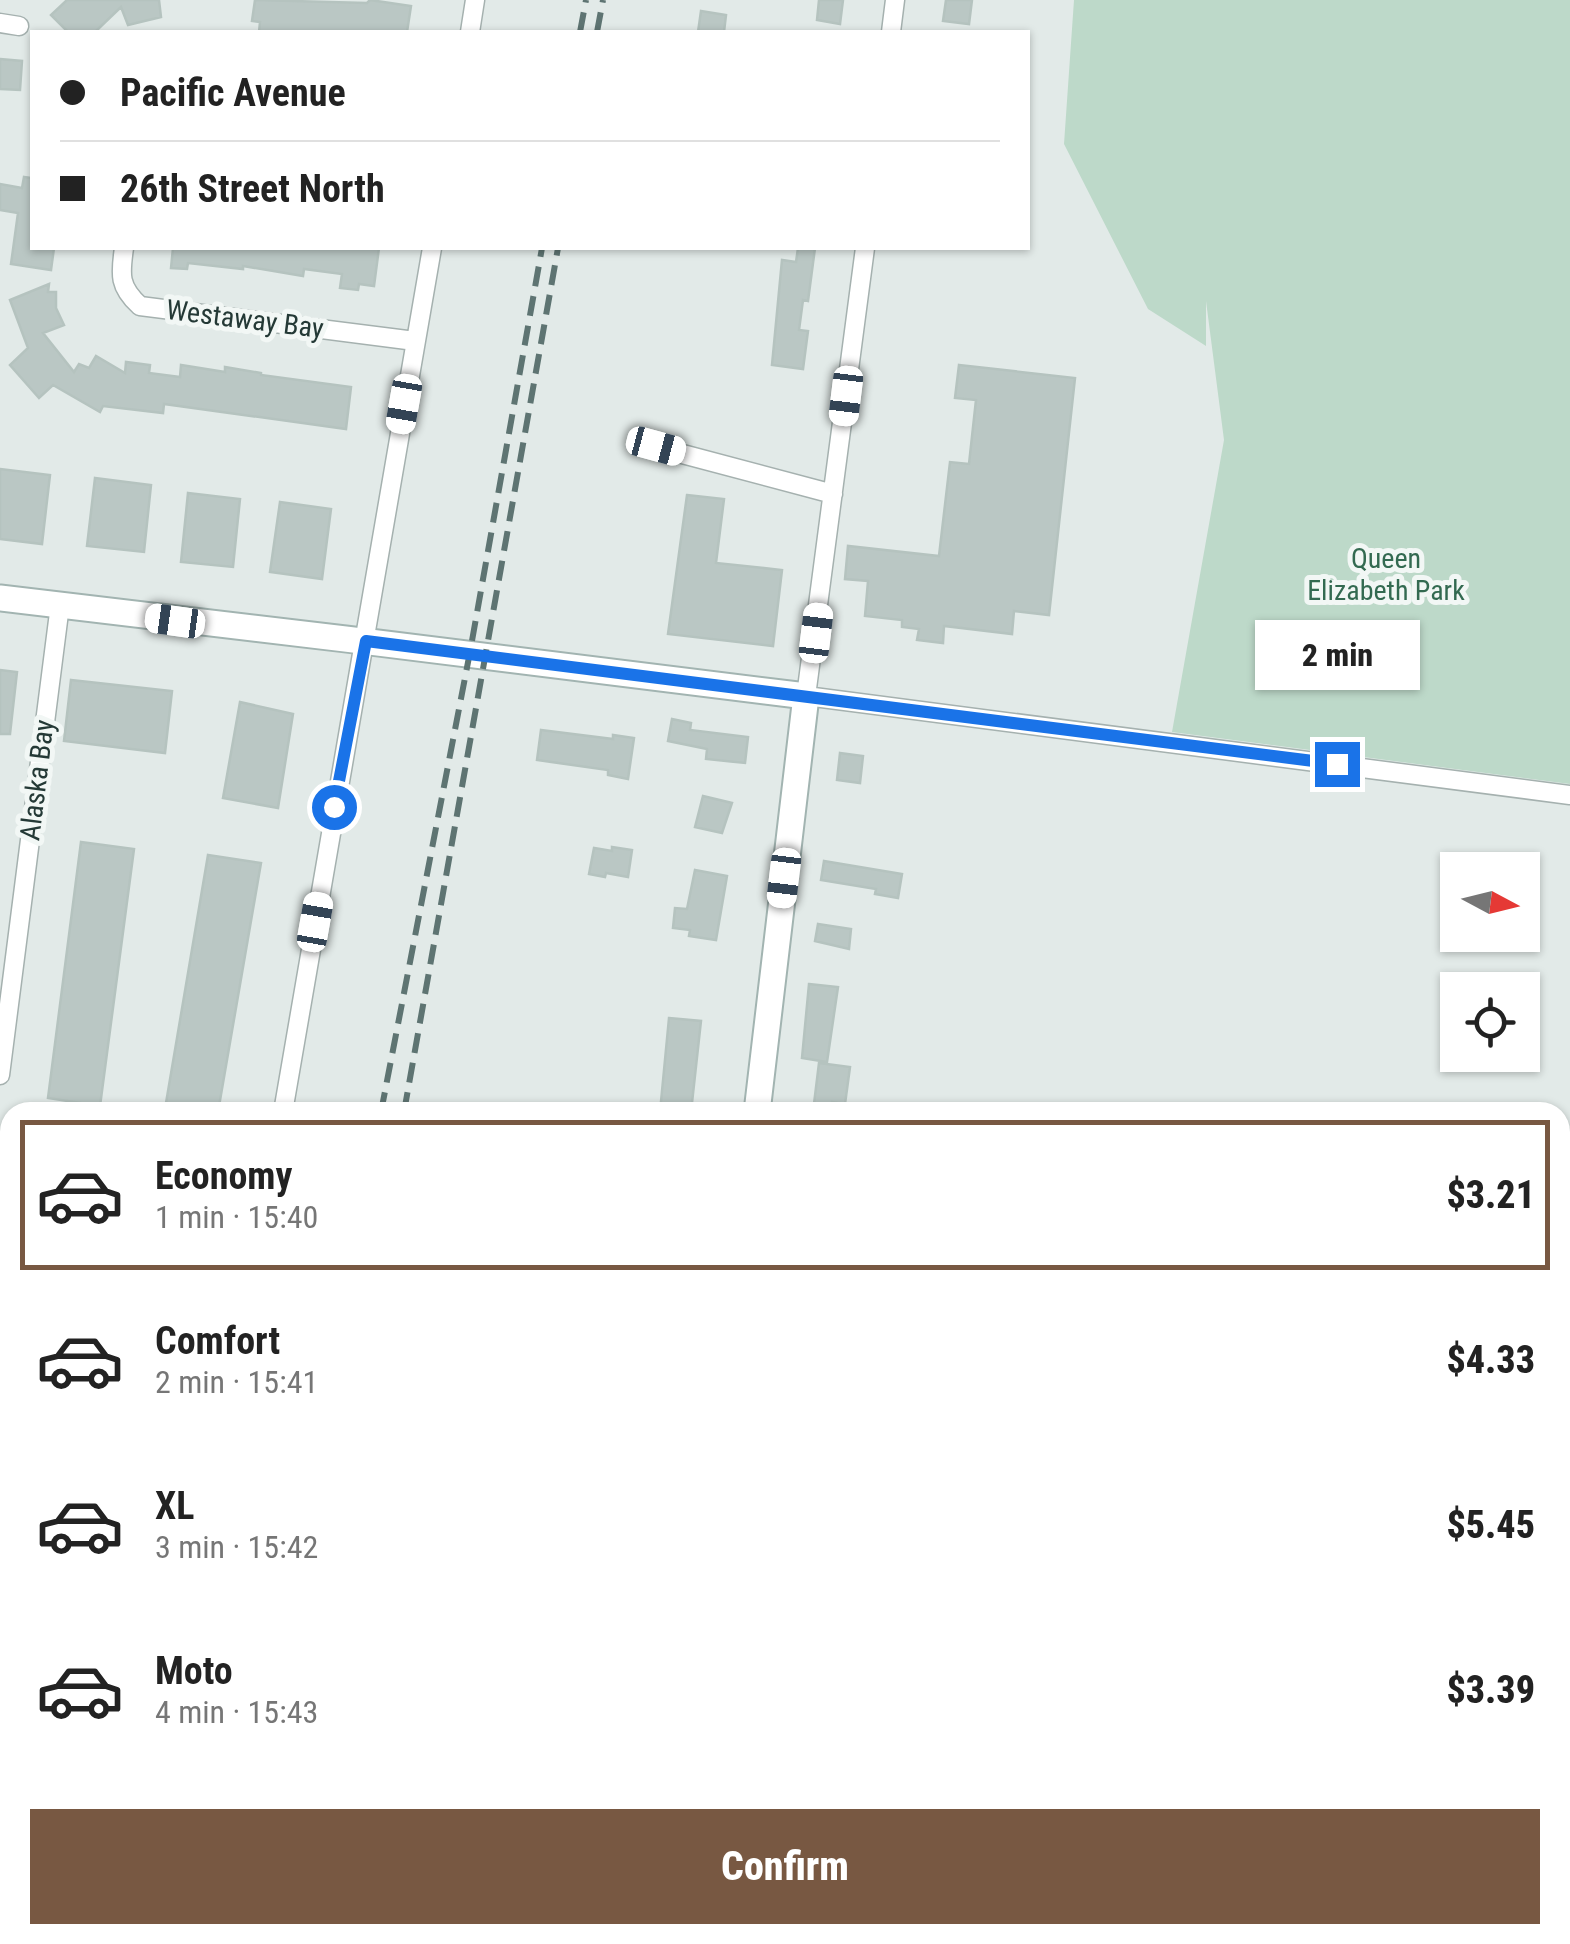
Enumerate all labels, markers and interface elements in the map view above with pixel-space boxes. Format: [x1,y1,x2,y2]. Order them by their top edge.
text: Pacific Avenue [120,71,346,115]
text: 26th Street North [120,167,385,211]
street label: Westaway Bay [165,293,326,345]
car [827,364,865,428]
car [384,372,424,436]
car [623,424,689,468]
park label: Queen Elizabeth Park [1307,542,1465,607]
car [797,601,835,665]
car [143,602,207,640]
callout: 2 min [1254,619,1420,689]
text: 2 min [1302,636,1373,674]
street label: Alaska Bay [13,717,61,842]
route end [1315,742,1360,787]
route start [312,785,357,830]
car [765,846,803,910]
north arrow [1440,852,1540,952]
map controls [1440,852,1540,1072]
car [295,890,335,954]
button: locate [1440,972,1540,1072]
icon: car [35,1150,125,1240]
text: Economy [155,1154,292,1198]
text: $3.21 [1446,1173,1535,1217]
text: 1 min · 15:40 [155,1198,318,1236]
icon: car [35,1315,125,1405]
text: Comfort [155,1319,280,1363]
text: $4.33 [1446,1338,1535,1382]
text: 2 min · 15:41 [155,1363,318,1401]
icon: car [35,1480,125,1570]
text: XL [155,1484,194,1528]
text: $5.45 [1446,1503,1535,1547]
text: 3 min · 15:42 [155,1528,318,1566]
icon: car [35,1645,125,1735]
text: Moto [155,1649,233,1693]
text: $3.39 [1446,1668,1535,1712]
text: 4 min · 15:43 [155,1693,318,1731]
button: Confirm [30,1809,1540,1924]

